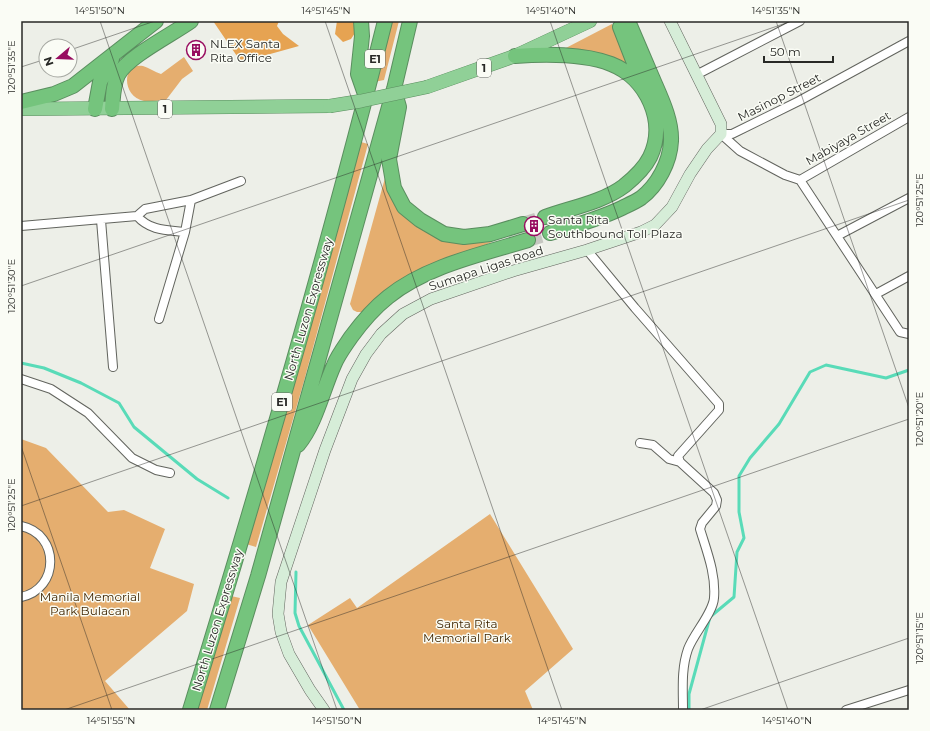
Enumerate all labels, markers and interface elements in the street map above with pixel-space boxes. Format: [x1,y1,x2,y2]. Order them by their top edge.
text: 14°51'50"N [75,4,125,17]
text: 14°51'45"N [301,4,351,17]
text: 14°51'40"N [526,4,576,17]
text: 14°51'35"N [752,4,800,17]
place label: NLEX Santa Rita Office [210,36,280,65]
north arrow [38,38,78,78]
scale bar [764,38,833,64]
building icon: NLEX Santa Rita Office [185,39,207,61]
text: 120°51'35"E [5,40,18,94]
text: 50 m [770,44,801,59]
road number: E1 [365,50,385,68]
text: N [40,55,57,68]
road number: 1 [477,59,491,77]
street label: Masinop Street [735,70,823,124]
road number: 1 [158,100,172,118]
street label: Mabiyaya Street [803,108,893,168]
text: 120°51'25"E [913,173,926,227]
place label: Santa Rita Southbound Toll Plaza [548,212,683,241]
building icon: Santa Rita Southbound Toll Plaza [523,215,545,237]
street label: North Luzon Expressway [280,235,336,382]
street label: Sumapa Ligas Road [427,242,545,294]
text: 120°51'30"E [5,258,18,313]
text: 120°51'20"E [913,391,926,446]
road number: E1 [272,393,292,411]
text: 120°51'25"E [5,478,18,532]
street label: North Luzon Expressway [188,547,246,693]
park label: Manila Memorial Park Bulacan [40,589,140,618]
text: 120°51'15"E [913,612,926,664]
park label: Santa Rita Memorial Park [423,616,512,645]
text: 14°51'55"N [87,714,135,727]
text: 14°51'50"N [312,714,362,727]
text: 14°51'45"N [537,714,587,727]
text: 14°51'40"N [762,714,812,727]

